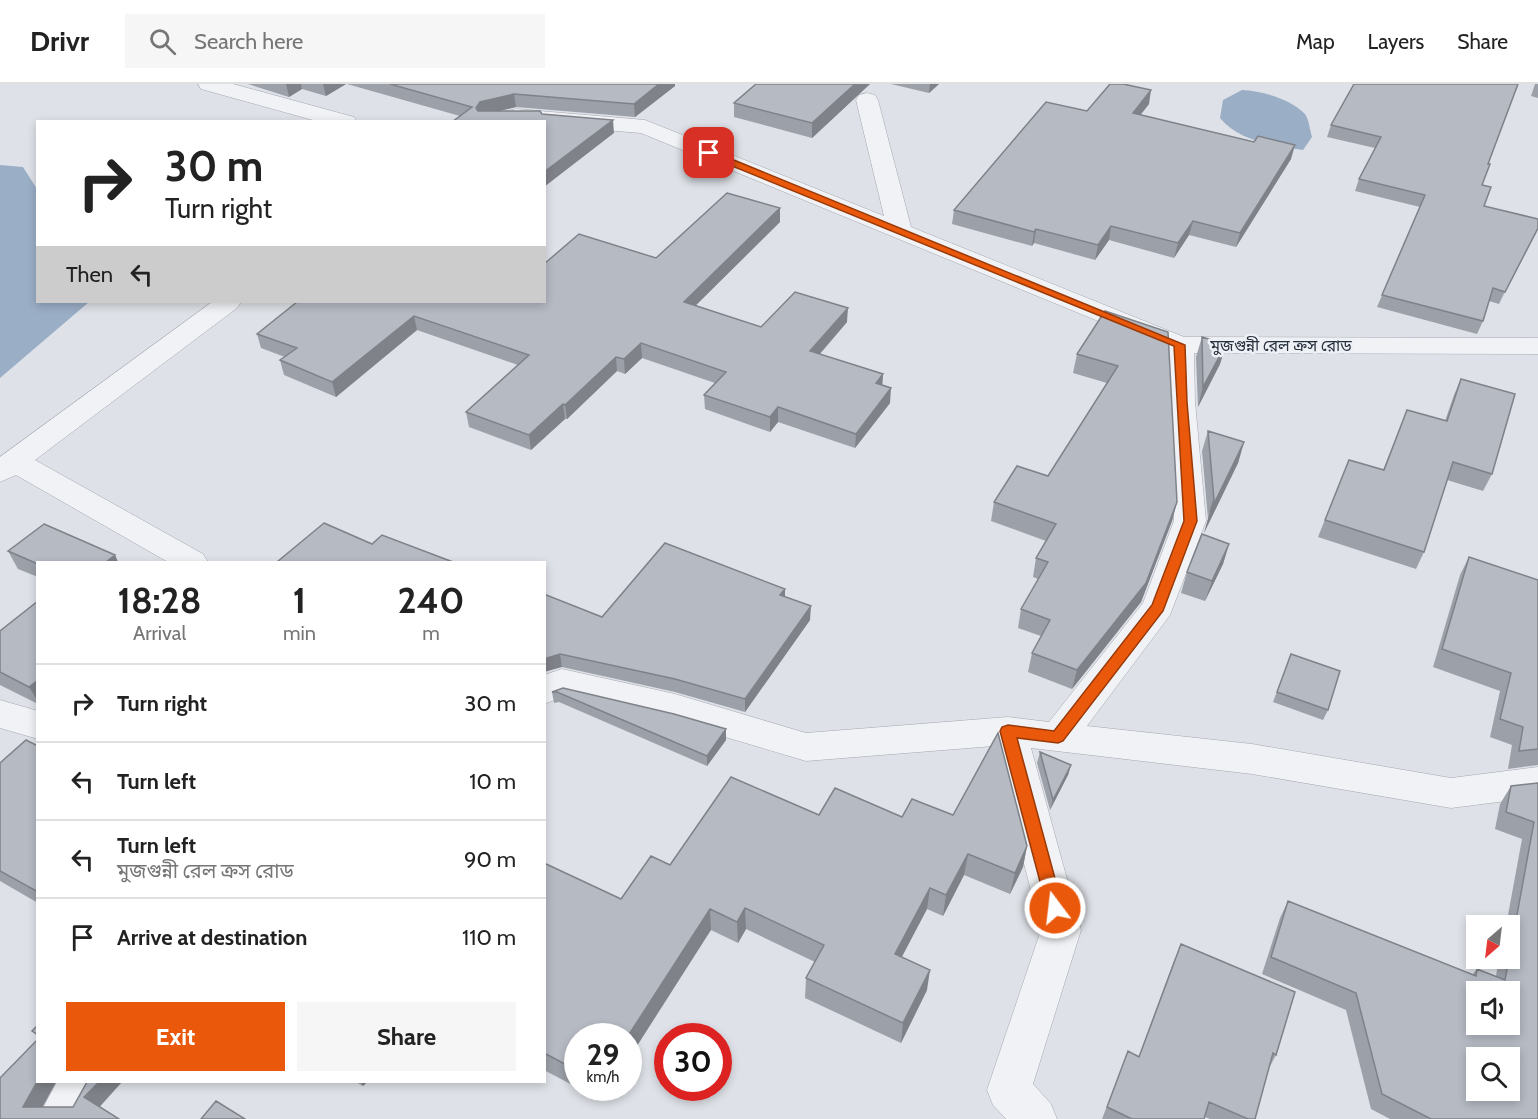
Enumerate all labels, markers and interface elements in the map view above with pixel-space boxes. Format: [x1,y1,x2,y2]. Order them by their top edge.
search box [125,14,545,68]
text: Drivr [30,24,89,58]
icon: search [146,25,179,58]
text: Search here [194,28,303,55]
text: Map [1296,29,1335,54]
text: Layers [1368,29,1424,54]
text: Share [1457,29,1508,54]
pin [683,127,734,178]
icon: arrive [692,136,725,169]
text: 30 m [165,140,263,192]
icon: right [66,144,144,222]
text: Turn right [165,192,272,225]
icon: left [125,258,158,291]
text: Then [66,261,113,288]
street label: মুজগুন্নী রেল ক্রস রোড [1209,336,1352,355]
text: 18:28 [118,578,201,622]
text: 1 [293,578,306,622]
text: 240 [398,578,464,622]
text: Arrival [133,621,186,645]
text: min [283,621,316,645]
text: m [422,621,440,645]
icon: right [66,687,99,720]
text: Turn right [117,690,207,717]
text: 30 m [464,690,516,717]
icon: left [66,765,99,798]
text: Turn left [117,768,196,795]
text: 10 m [469,768,516,795]
text: Turn left [117,832,196,859]
icon: left [66,843,99,876]
text: 90 m [464,846,516,873]
text: মুজগুন্নী রেল ক্রস রোড [117,859,294,883]
position arrow [1023,876,1087,940]
north arrow [1466,915,1520,969]
map controls [1466,915,1520,1101]
icon: arrive [66,921,99,954]
text: Arrive at destination [117,924,307,951]
text: 110 m [462,924,516,951]
button: sound [1466,981,1520,1035]
button: Exit [66,1002,285,1071]
button: Share [297,1002,516,1071]
speed limit sign: 30 [654,1023,732,1101]
text: 29 [587,1036,619,1073]
button: search [1466,1047,1520,1101]
text: km/h [587,1068,619,1086]

